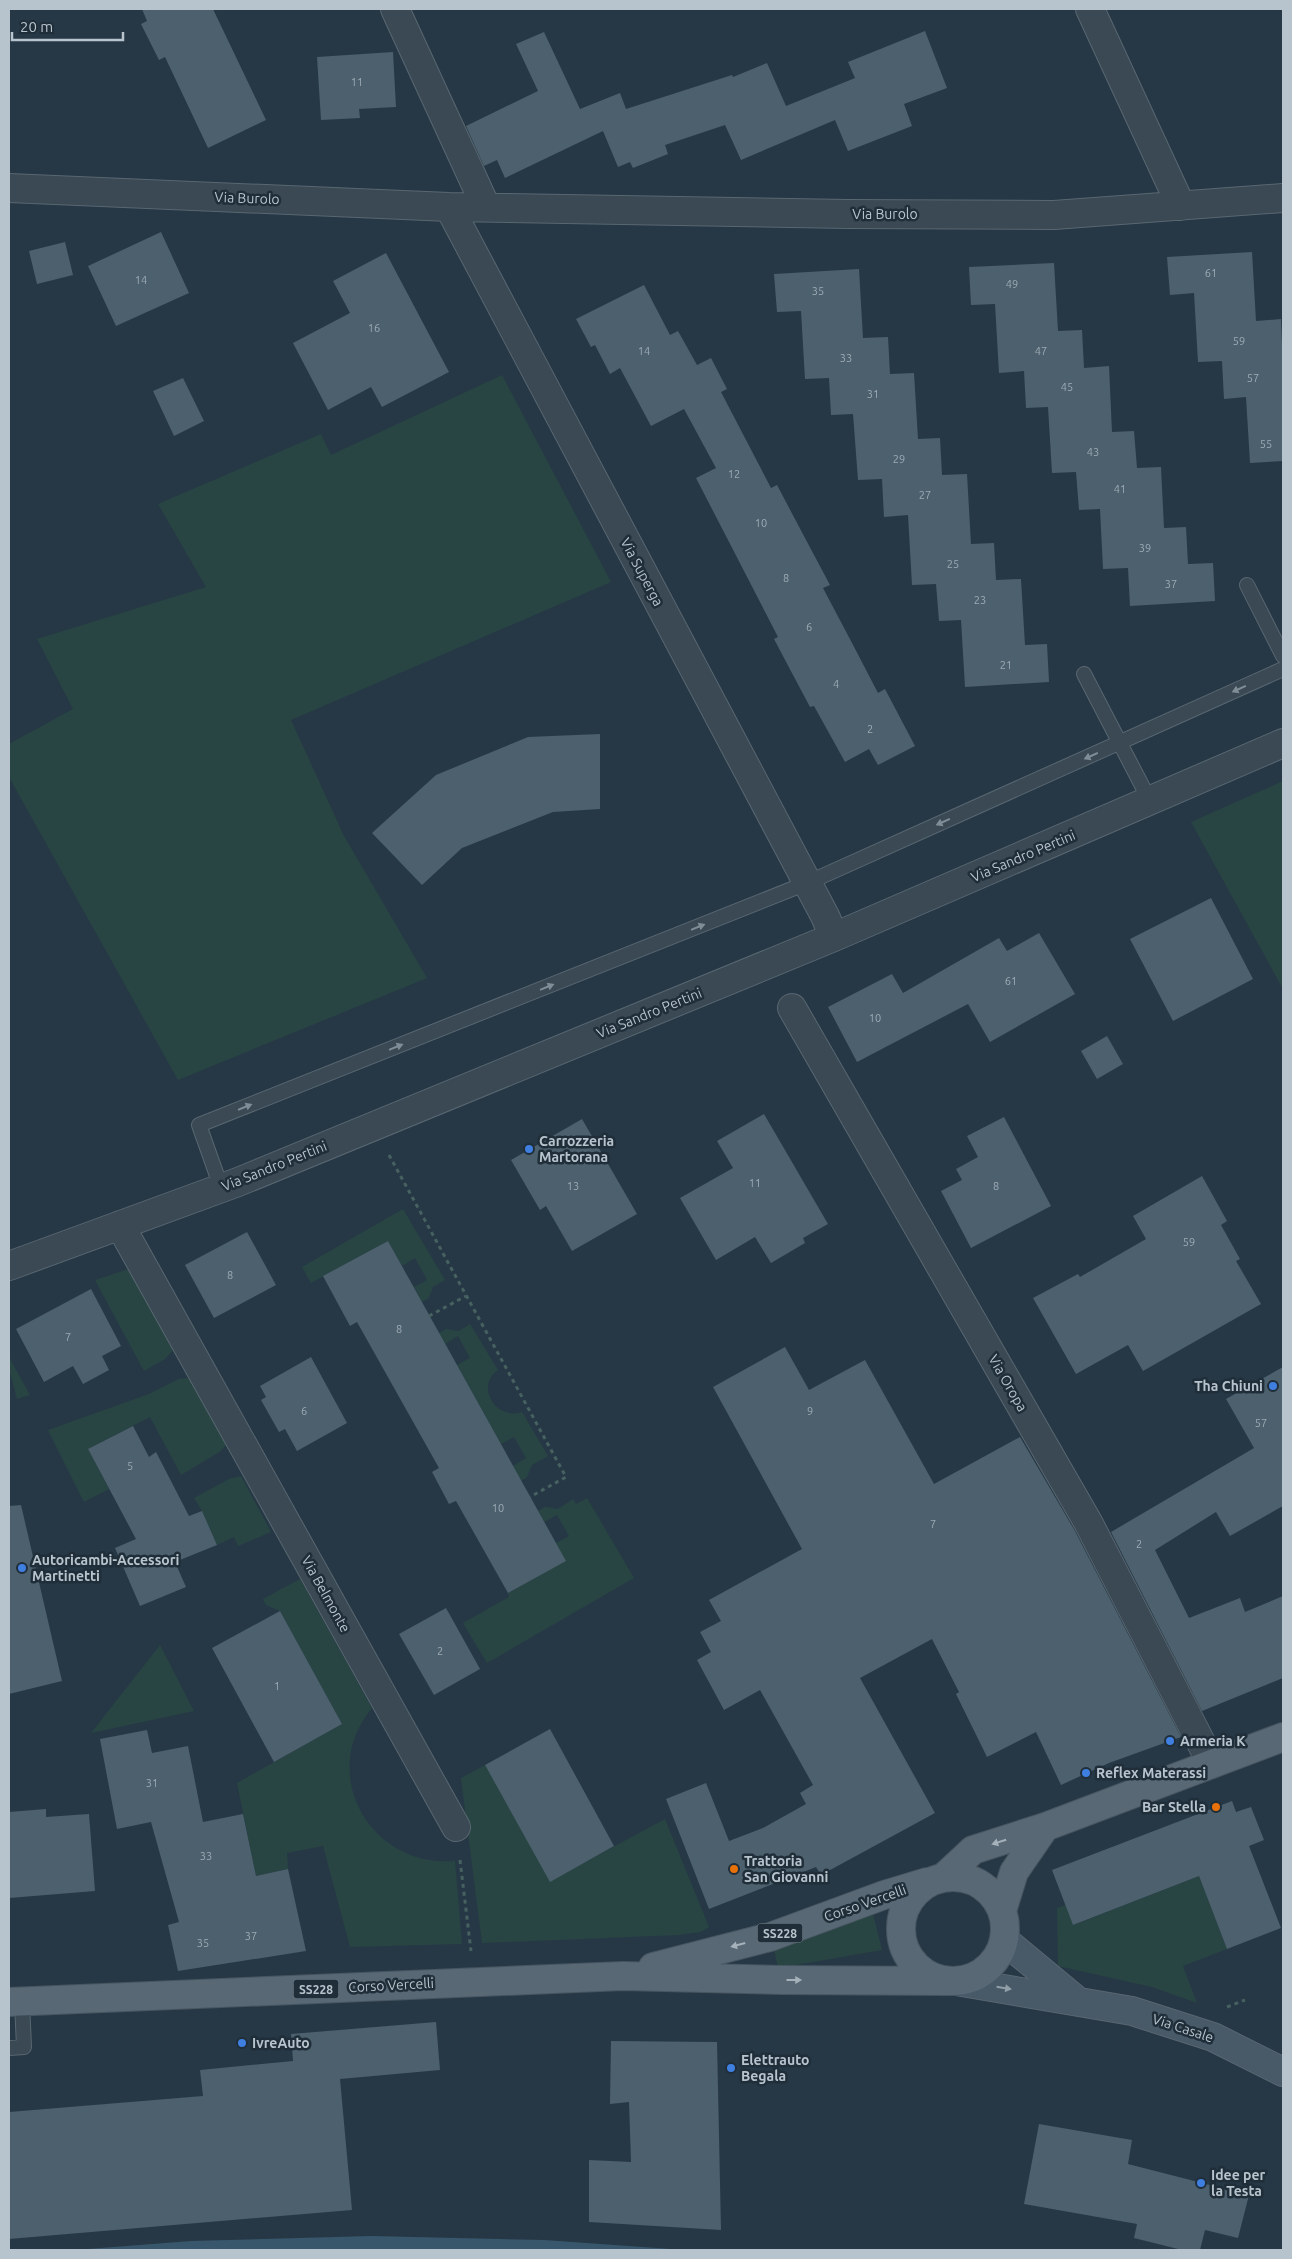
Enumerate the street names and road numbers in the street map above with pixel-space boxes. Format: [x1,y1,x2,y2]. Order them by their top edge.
street label: Via Burolo [214,189,280,207]
street label: Via Burolo [852,206,918,222]
street label: Via Superga [617,535,667,609]
street label: Via Sandro Pertini [968,827,1078,885]
street label: Via Sandro Pertini [594,985,704,1041]
street label: Via Sandro Pertini [219,1138,329,1194]
street label: Via Oropa [985,1352,1031,1414]
street label: Via Belmonte [298,1553,354,1635]
street label: Corso Vercelli [822,1881,908,1925]
road number: SS228 [758,1924,802,1942]
street label: Corso Vercelli [348,1975,434,1995]
road number: SS228 [294,1980,338,1998]
street label: Via Casale [1150,2011,1216,2045]

